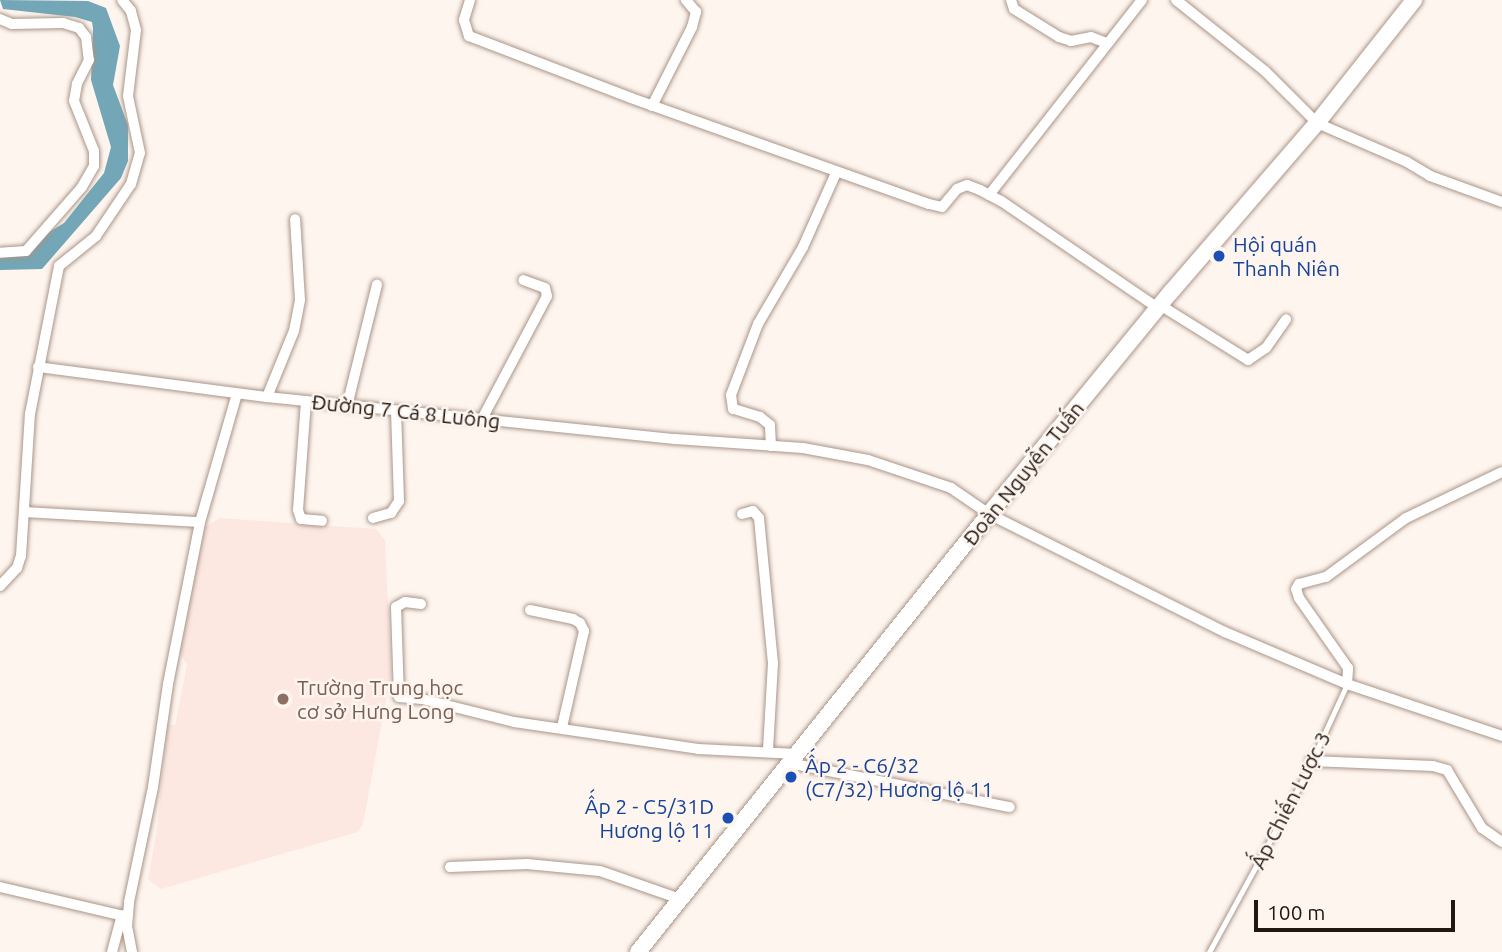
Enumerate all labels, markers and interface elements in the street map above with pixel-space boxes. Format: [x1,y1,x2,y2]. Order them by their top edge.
place label: Hội quán Thanh Niên [1233,231,1340,281]
marker: Hội quán Thanh Niên [1211,248,1227,264]
street label: Đường 7 Cá 8 Luông [310,389,502,433]
street label: Đoàn Nguyễn Tuấn [957,396,1089,550]
place label: Trường Trung học cơ sở Hưng Long [297,674,463,724]
marker: Trường Trung học cơ sở Hưng Long [275,691,291,707]
street label: Ấp Chiến Lược 3 [1245,727,1335,873]
place label: Ấp 2 - C6/32 (C7/32) Hương lộ 11 [805,752,993,802]
marker: Ấp 2 - C6/32 (C7/32) Hương lộ 11 [783,769,799,785]
place label: Ấp 2 - C5/31D Hương lộ 11 [585,793,714,843]
marker: Ấp 2 - C5/31D Hương lộ 11 [720,810,736,826]
scale bar [1257,886,1458,930]
text: 100 m [1267,900,1325,924]

